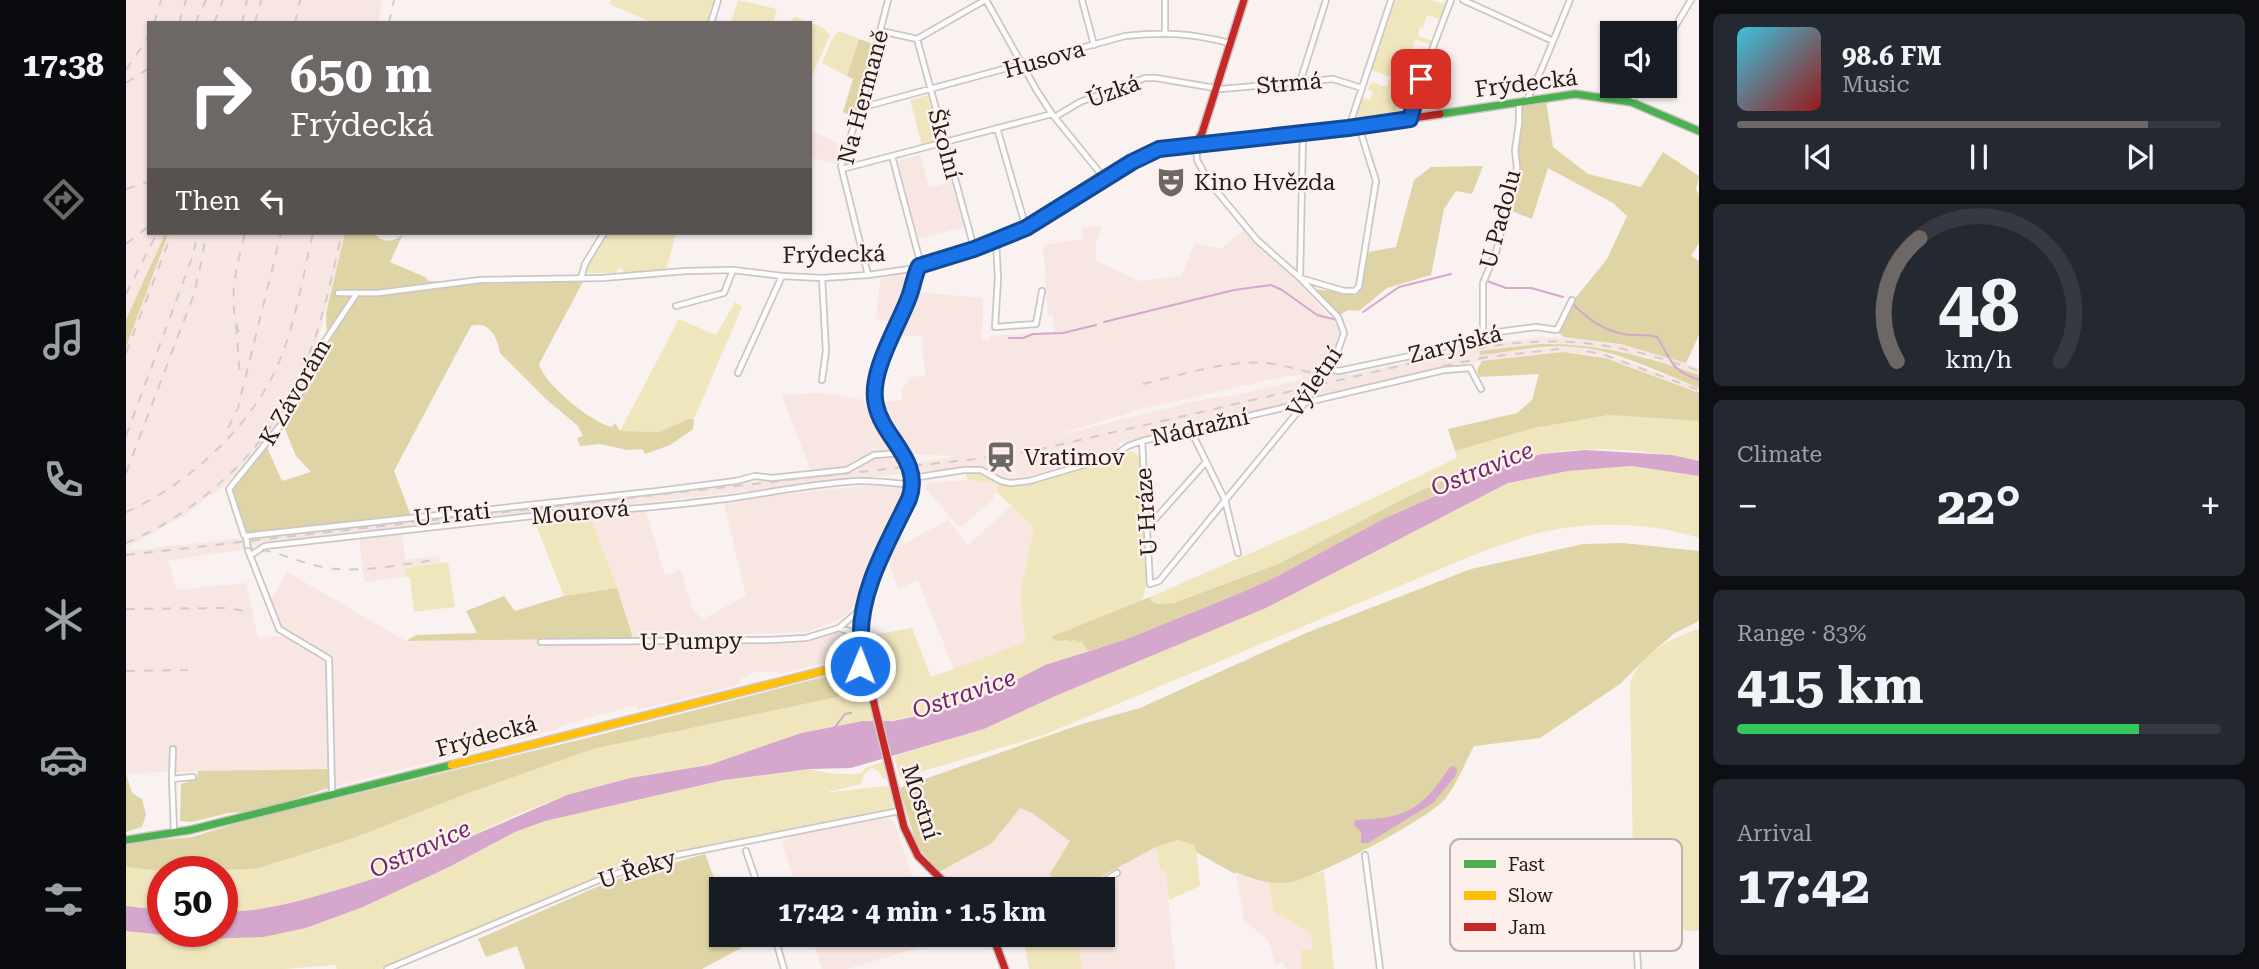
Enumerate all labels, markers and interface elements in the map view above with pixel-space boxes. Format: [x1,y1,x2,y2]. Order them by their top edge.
map controls [1600,21,1677,98]
button: sound [1600,21,1677,98]
street label: Na Hermaně [833,27,894,167]
street label: Husova [1000,35,1088,84]
text: 98.6 FM [1842,41,1942,71]
text: 17:38 [22,46,104,84]
text: 650 m [290,47,432,104]
icon: right [175,49,266,140]
pin [1391,49,1451,109]
icon: arrive [1402,60,1440,98]
street label: Frýdecká [1473,64,1579,103]
street label: Strmá [1255,67,1323,100]
street label: Úzká [1082,68,1144,114]
text: Music [1842,71,1909,98]
text: Frýdecká [290,106,434,144]
street label: Školní [922,106,967,182]
icon: previous [1799,138,1837,176]
icon: pause [1960,138,1998,176]
icon: next [2121,138,2159,176]
theatre icon: Kino Hvězda [1154,165,1188,199]
street label: U Padolu [1474,167,1527,271]
place label: Kino Hvězda [1194,169,1336,196]
icon: directions [39,175,88,224]
icon: left [254,182,292,220]
text: Then [175,186,240,216]
street label: Frýdecká [782,240,886,269]
text: 48 [1938,264,2020,349]
icon: music [39,315,88,364]
street label: Zaryjská [1406,320,1505,369]
street label: K Závorám [254,334,337,450]
street label: Výletní [1281,342,1348,423]
text: km/h [1946,345,2012,374]
street label: Nádražní [1148,403,1252,452]
water label: Ostravice [1427,436,1537,502]
station icon: Vratimov [984,440,1018,474]
text: Climate [1737,441,1822,468]
place label: Vratimov [1024,444,1125,471]
icon: phone [39,455,88,504]
street label: U Hráze [1130,467,1163,557]
text: 22° [1937,476,2021,537]
text: − [1737,484,1758,528]
text: + [2200,484,2221,528]
street label: Mourová [530,495,631,530]
street label: U Trati [412,497,492,532]
icon: climate [39,595,88,644]
text: Range · 83% [1737,620,1866,647]
street label: U Pumpy [639,627,743,656]
position arrow [823,629,897,703]
text: 415 km [1737,655,1924,716]
water label: Ostravice [909,663,1019,725]
street label: Frýdecká [433,710,540,763]
icon: car [39,735,88,784]
street label: Mostní [896,761,945,843]
water label: Ostravice [365,814,475,884]
text: Arrival [1737,820,1812,847]
legend [1450,839,1682,951]
street label: U Řeky [595,844,680,895]
text: Fast [1508,853,1545,876]
text: 17:42 [1737,855,1870,916]
speed limit sign: 50 [147,856,238,947]
icon: filters [39,875,88,924]
text: Slow [1508,884,1553,907]
text: 17:42 · 4 min · 1.5 km [778,897,1046,927]
text: Jam [1508,916,1546,939]

